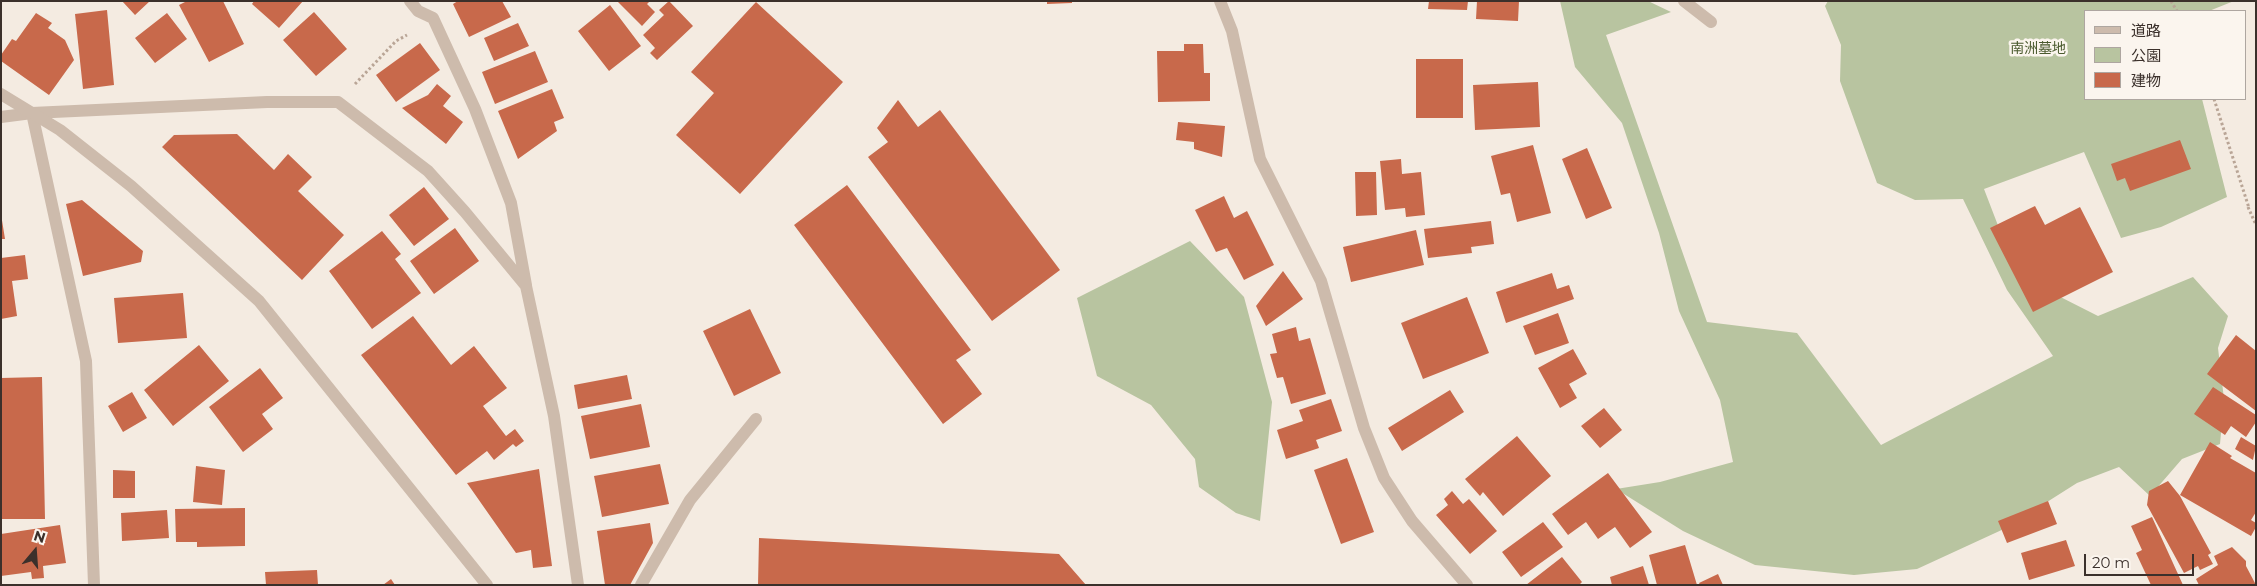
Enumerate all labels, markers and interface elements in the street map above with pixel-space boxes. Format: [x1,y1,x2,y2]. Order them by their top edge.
legend [2084,10,2247,100]
text: 道路 [2131,21,2161,40]
park label: 南洲墓地 [2010,41,2066,57]
text: 公園 [2131,46,2161,65]
text: 建物 [2131,71,2161,90]
north arrow [10,526,60,576]
text: N [31,526,48,547]
scale bar [2087,544,2197,576]
text: 20 m [2092,553,2130,572]

